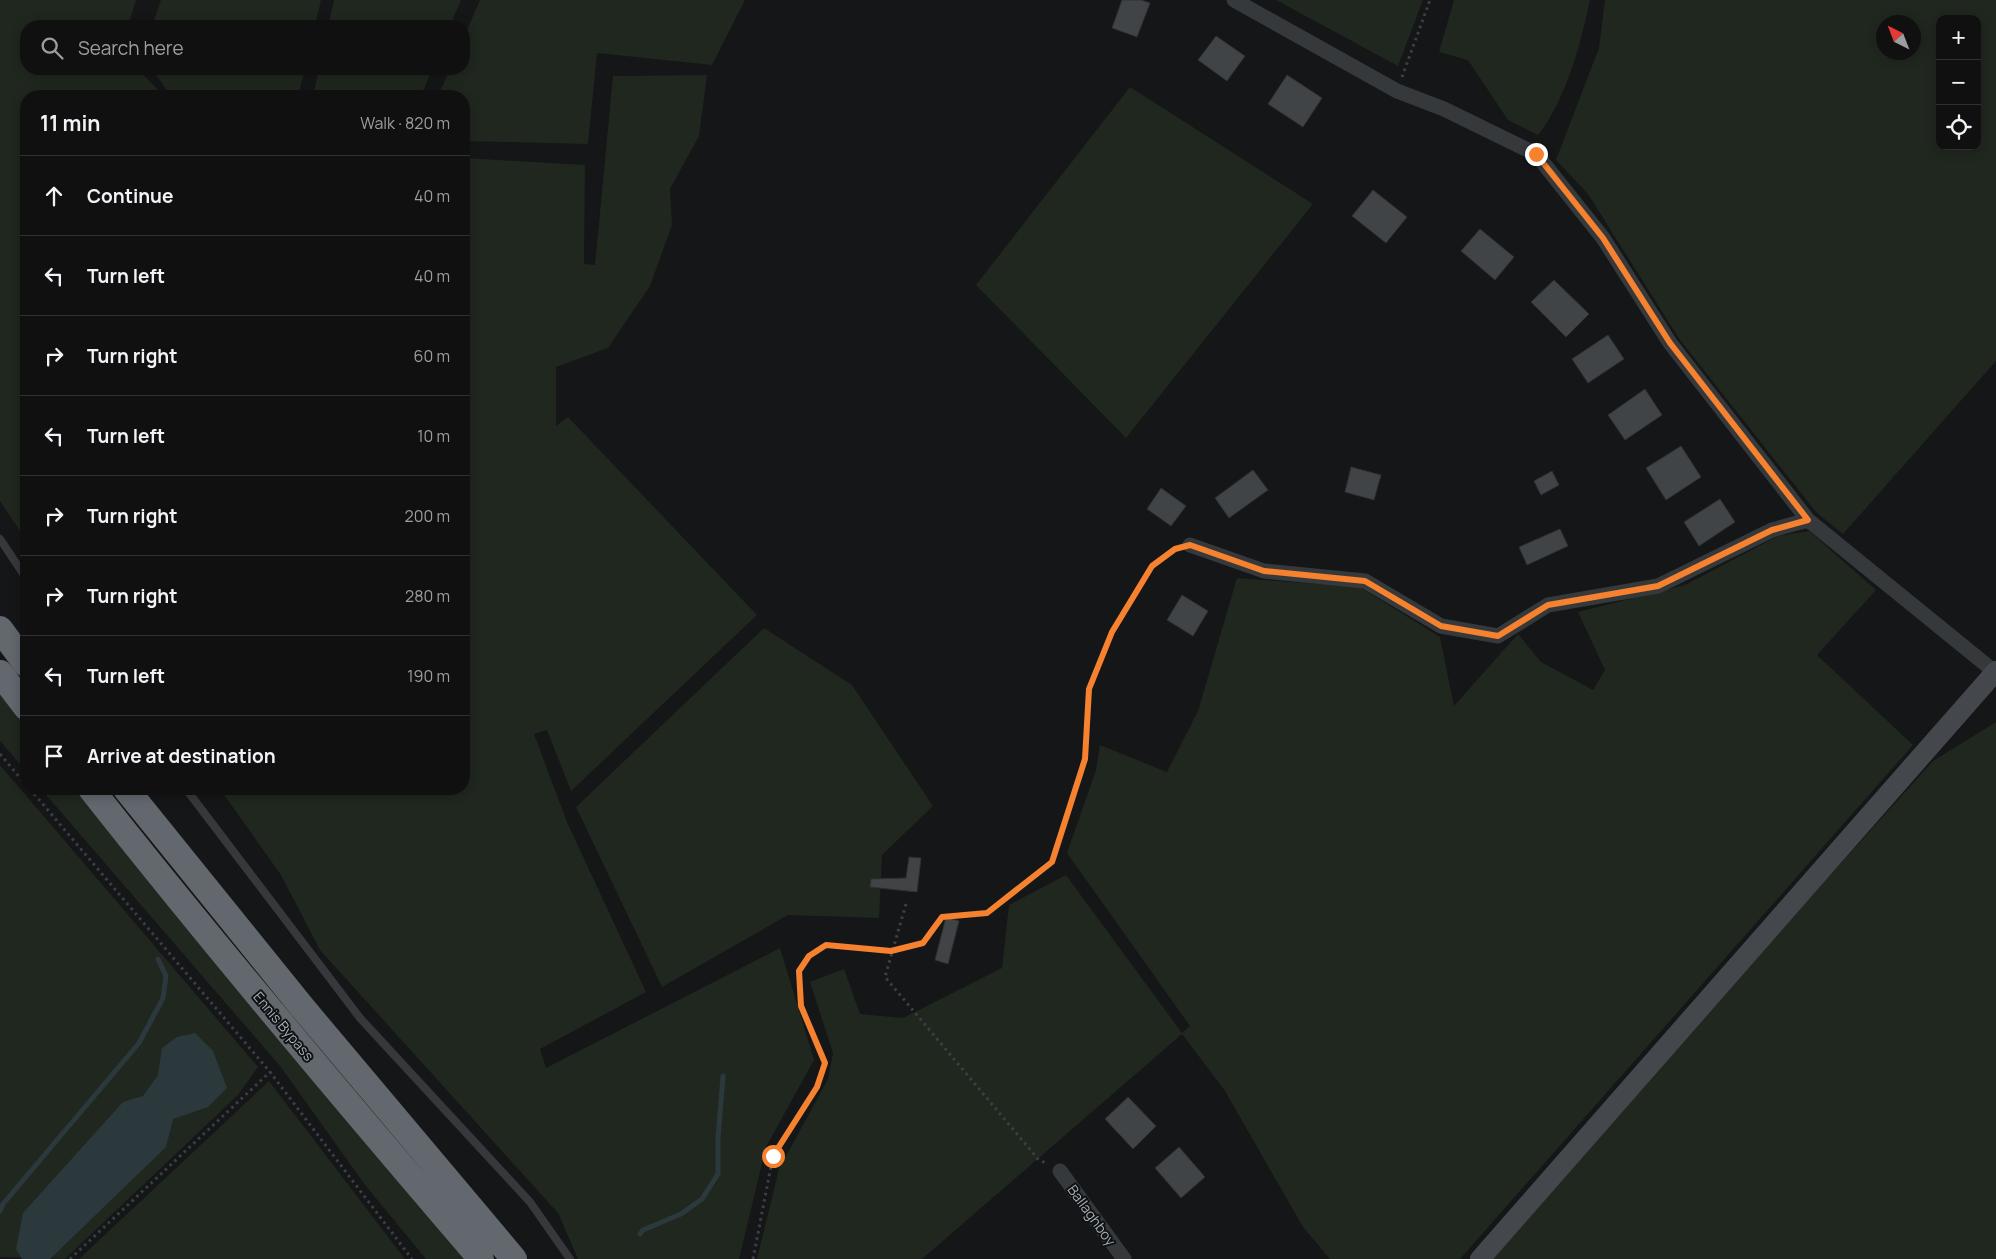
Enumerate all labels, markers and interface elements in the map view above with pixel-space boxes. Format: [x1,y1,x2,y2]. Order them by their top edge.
north arrow [1876,15,1921,60]
map controls [1936,15,1981,150]
button: + [1936,15,1981,60]
search box [20,20,470,75]
icon: search [38,34,66,62]
text: Search here [78,35,184,61]
button: − [1936,60,1981,105]
button: locate [1936,105,1981,150]
text: 11 min [40,109,101,137]
text: Walk · 820 m [360,112,450,134]
route end [1525,143,1548,166]
icon: ahead [40,182,68,210]
text: Continue [87,183,173,209]
text: 40 m [414,185,450,207]
icon: left [40,262,68,290]
text: Turn left [87,263,165,289]
text: 40 m [414,265,450,287]
icon: right [40,342,68,370]
text: Turn right [87,343,177,369]
text: 60 m [414,345,450,367]
icon: left [40,422,68,450]
text: Turn left [87,423,165,449]
text: 10 m [417,425,450,447]
icon: right [40,502,68,530]
text: Turn right [87,503,177,529]
text: 200 m [405,505,450,527]
icon: right [40,582,68,610]
text: Turn right [87,583,177,609]
text: 280 m [405,585,450,607]
icon: left [40,662,68,690]
text: Turn left [87,663,165,689]
text: 190 m [407,665,450,687]
icon: arrive [40,742,68,770]
text: Arrive at destination [87,743,276,769]
street label: Ennis Bypass [249,987,319,1065]
route start [762,1145,785,1168]
street label: Ballaghboy [1063,1181,1121,1250]

